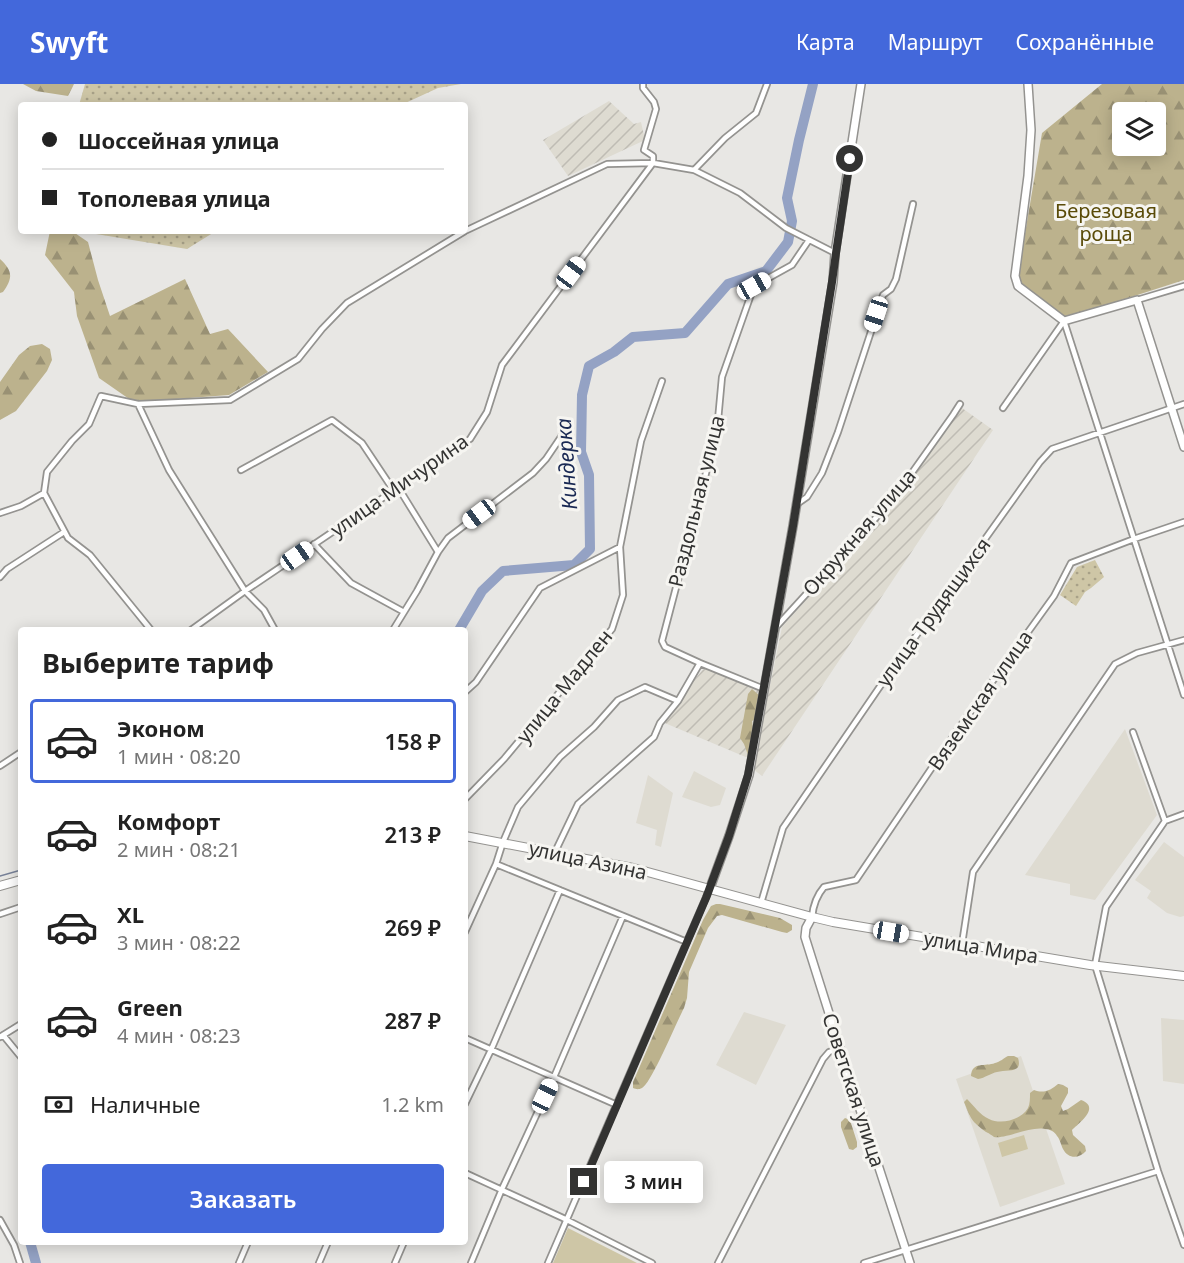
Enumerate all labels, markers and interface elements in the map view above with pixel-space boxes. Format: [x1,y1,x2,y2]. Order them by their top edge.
text: Swyft [30,23,108,61]
text: Карта [796,28,855,56]
text: Маршрут [888,28,983,56]
text: Сохранённые [1016,28,1154,56]
map controls [1112,102,1166,156]
button: layers [1112,102,1166,156]
text: Шоссейная улица [78,125,279,155]
route start [836,145,863,172]
text: Тополевая улица [78,183,271,213]
park label: Березовая роща [1055,197,1157,247]
car [553,253,589,293]
car [734,269,774,303]
car [862,294,890,334]
street label: Раздольная улица [662,412,730,590]
water label: Киндерка [549,417,583,511]
street label: улица Мичурина [325,427,473,543]
street label: Окружная улица [796,463,922,601]
car [459,496,499,532]
street label: улица Трудящихся [870,532,996,692]
car [277,538,317,574]
street label: улица Мадлен [510,624,618,748]
street label: Вяземская улица [922,625,1038,775]
text: Выберите тариф [42,644,274,681]
text: Эконом [117,713,205,743]
icon: car [45,714,99,768]
text: 158 ₽ [384,726,441,756]
text: 1 мин · 08:20 [117,743,241,770]
text: Комфорт [117,806,220,836]
icon: car [45,807,99,861]
text: 213 ₽ [384,819,441,849]
street label: улица Азина [526,834,650,886]
text: 2 мин · 08:21 [117,836,241,863]
text: XL [117,899,144,929]
icon: car [45,900,99,954]
text: 269 ₽ [384,912,441,942]
car [872,920,910,944]
street label: улица Мира [922,925,1040,969]
text: 3 мин · 08:22 [117,929,241,956]
text: Green [117,992,183,1022]
icon: car [45,993,99,1047]
text: 287 ₽ [384,1005,441,1035]
street label: Советская улица [816,1009,892,1171]
text: 4 мин · 08:23 [117,1022,241,1049]
car [529,1076,561,1116]
icon: cash [42,1088,75,1121]
text: Наличные [90,1089,200,1119]
text: 1.2 km [381,1091,444,1118]
callout: 3 мин [605,1161,704,1203]
button: Заказать [42,1164,444,1233]
route end [570,1168,597,1195]
text: 3 мин [624,1168,683,1195]

